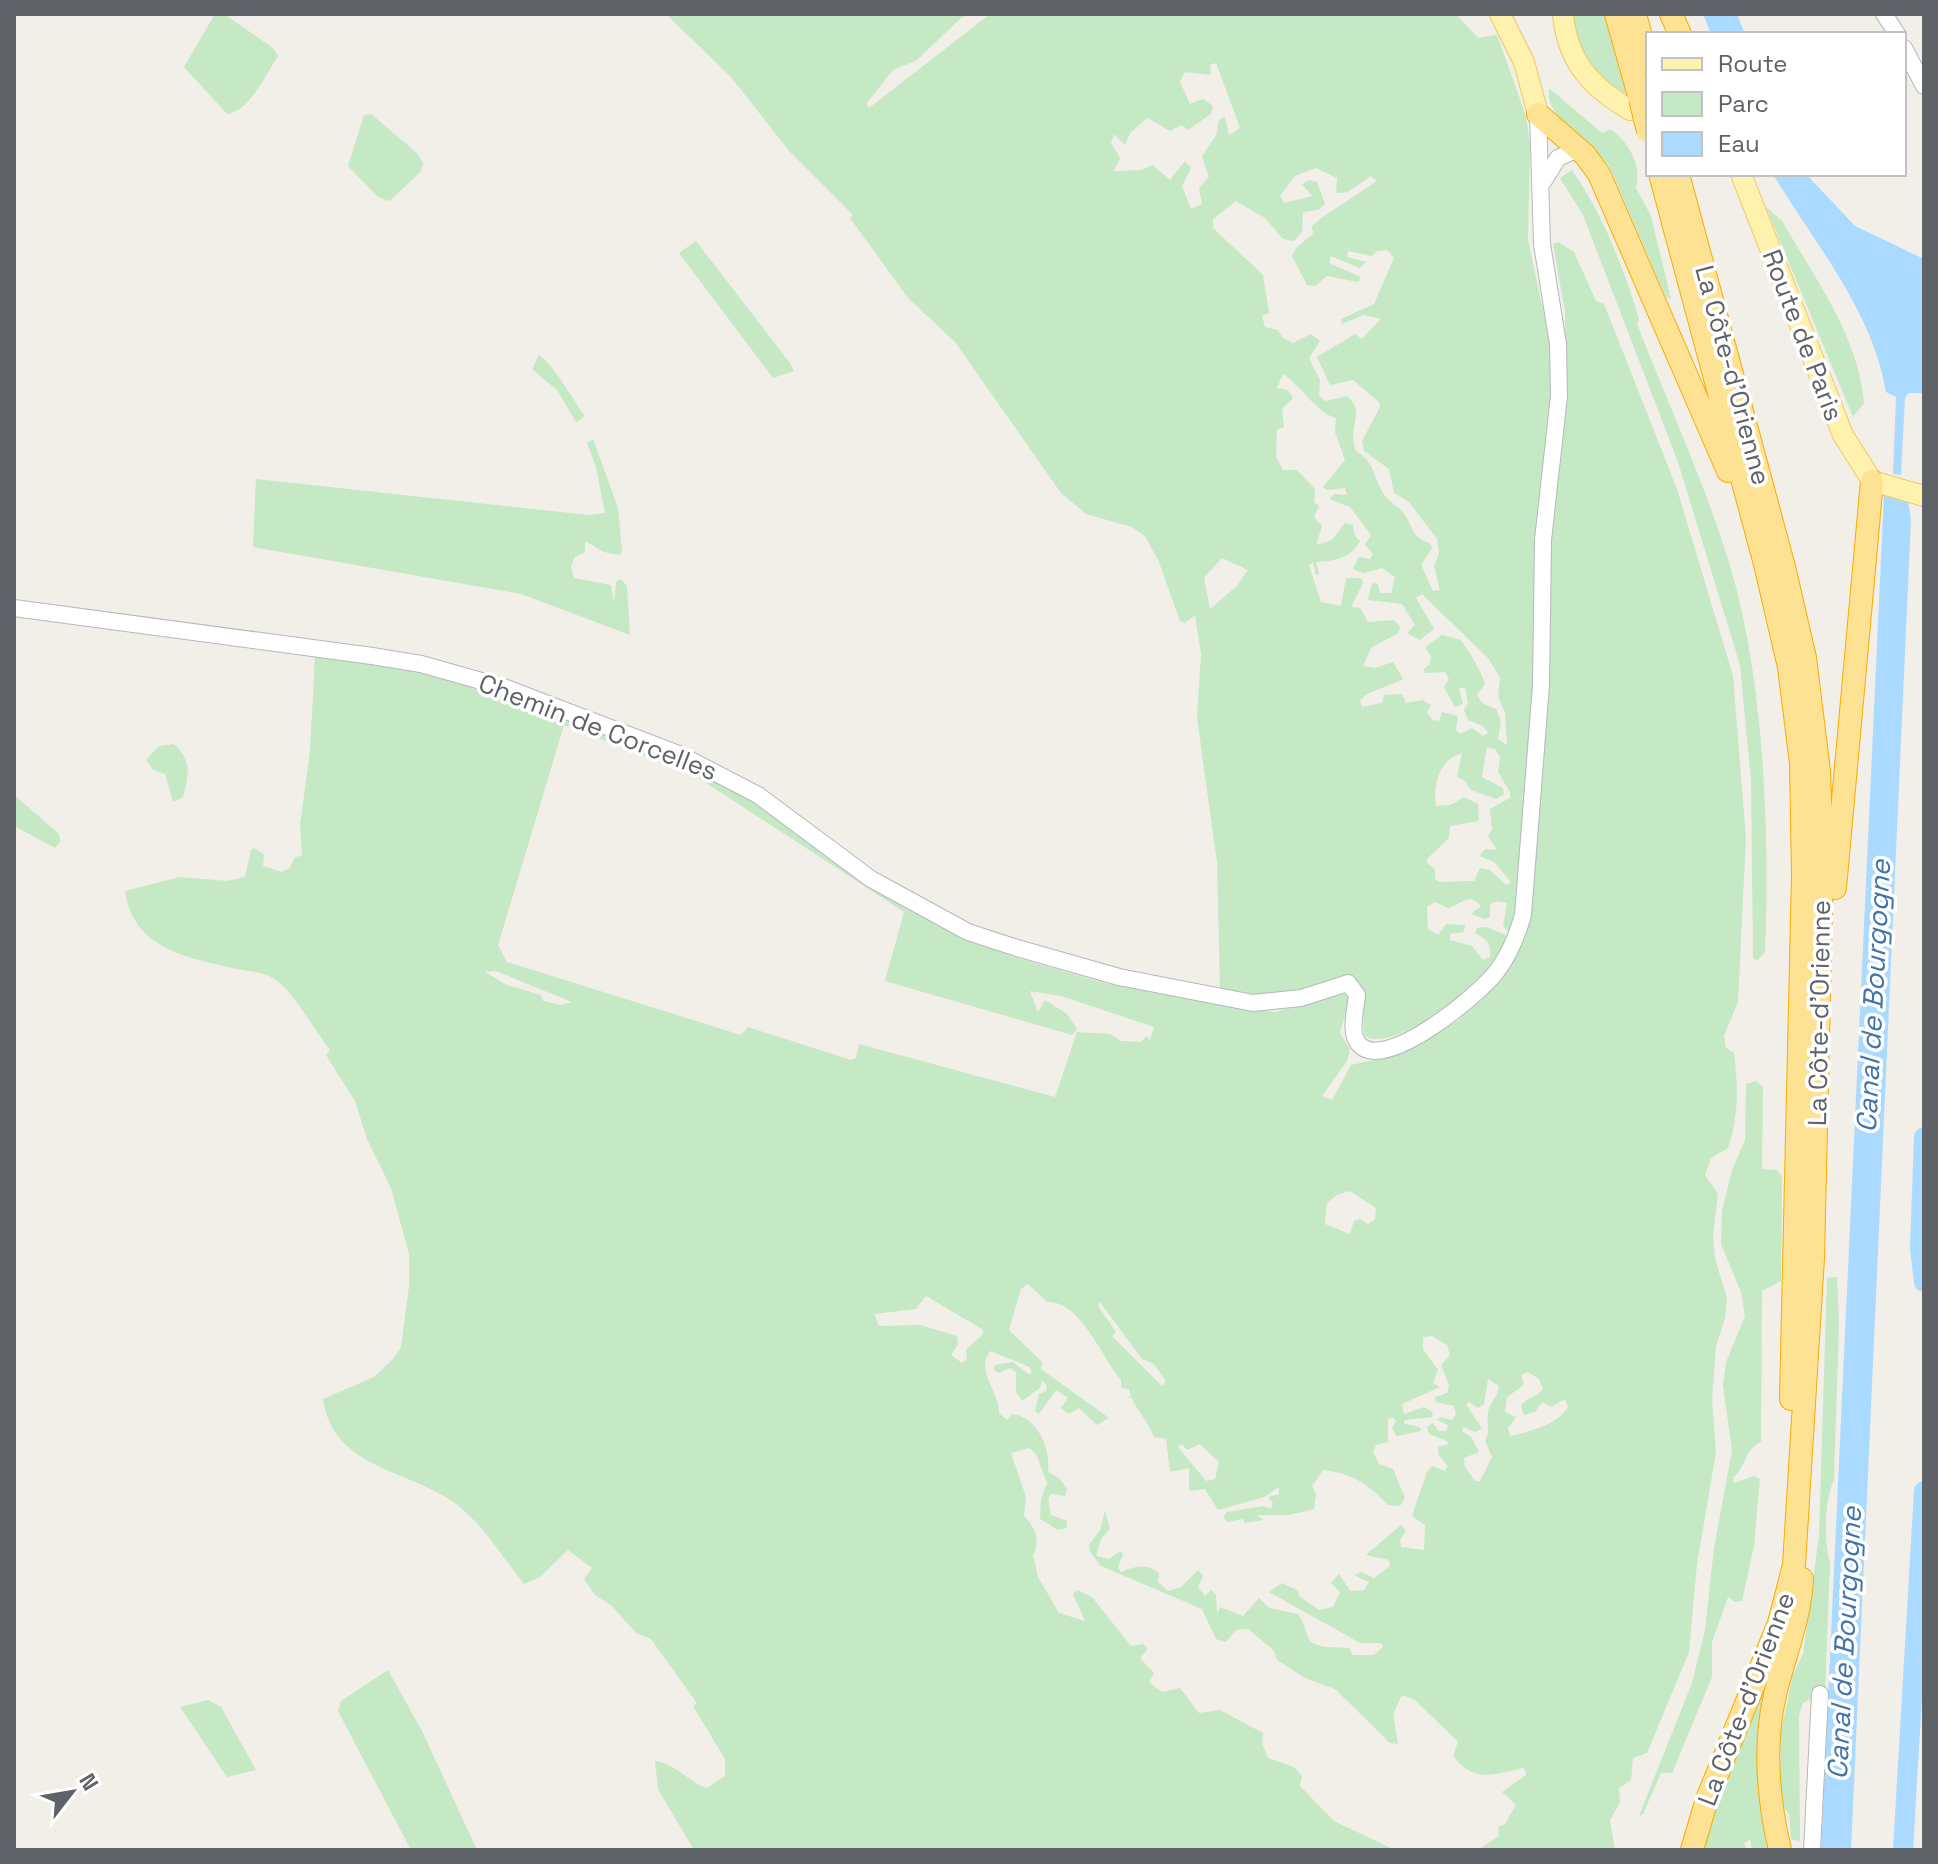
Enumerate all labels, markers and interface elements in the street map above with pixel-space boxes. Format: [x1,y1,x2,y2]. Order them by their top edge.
legend [1646,32,1906,176]
text: Route [1718,48,1787,79]
text: Parc [1718,88,1769,119]
text: Eau [1718,128,1760,159]
street label: Route de Paris [1755,244,1851,426]
street label: La Côte-d'Orienne [1687,261,1779,489]
street label: Chemin de Corcelles [474,666,722,788]
water label: Canal de Bourgogne [1848,857,1898,1133]
street label: La Côte-d'Orienne [1800,900,1838,1126]
water label: Canal de Bourgogne [1819,1504,1869,1780]
street label: La Côte-d'Orienne [1690,1587,1802,1811]
north arrow [32,1752,112,1832]
text: N [73,1768,105,1795]

